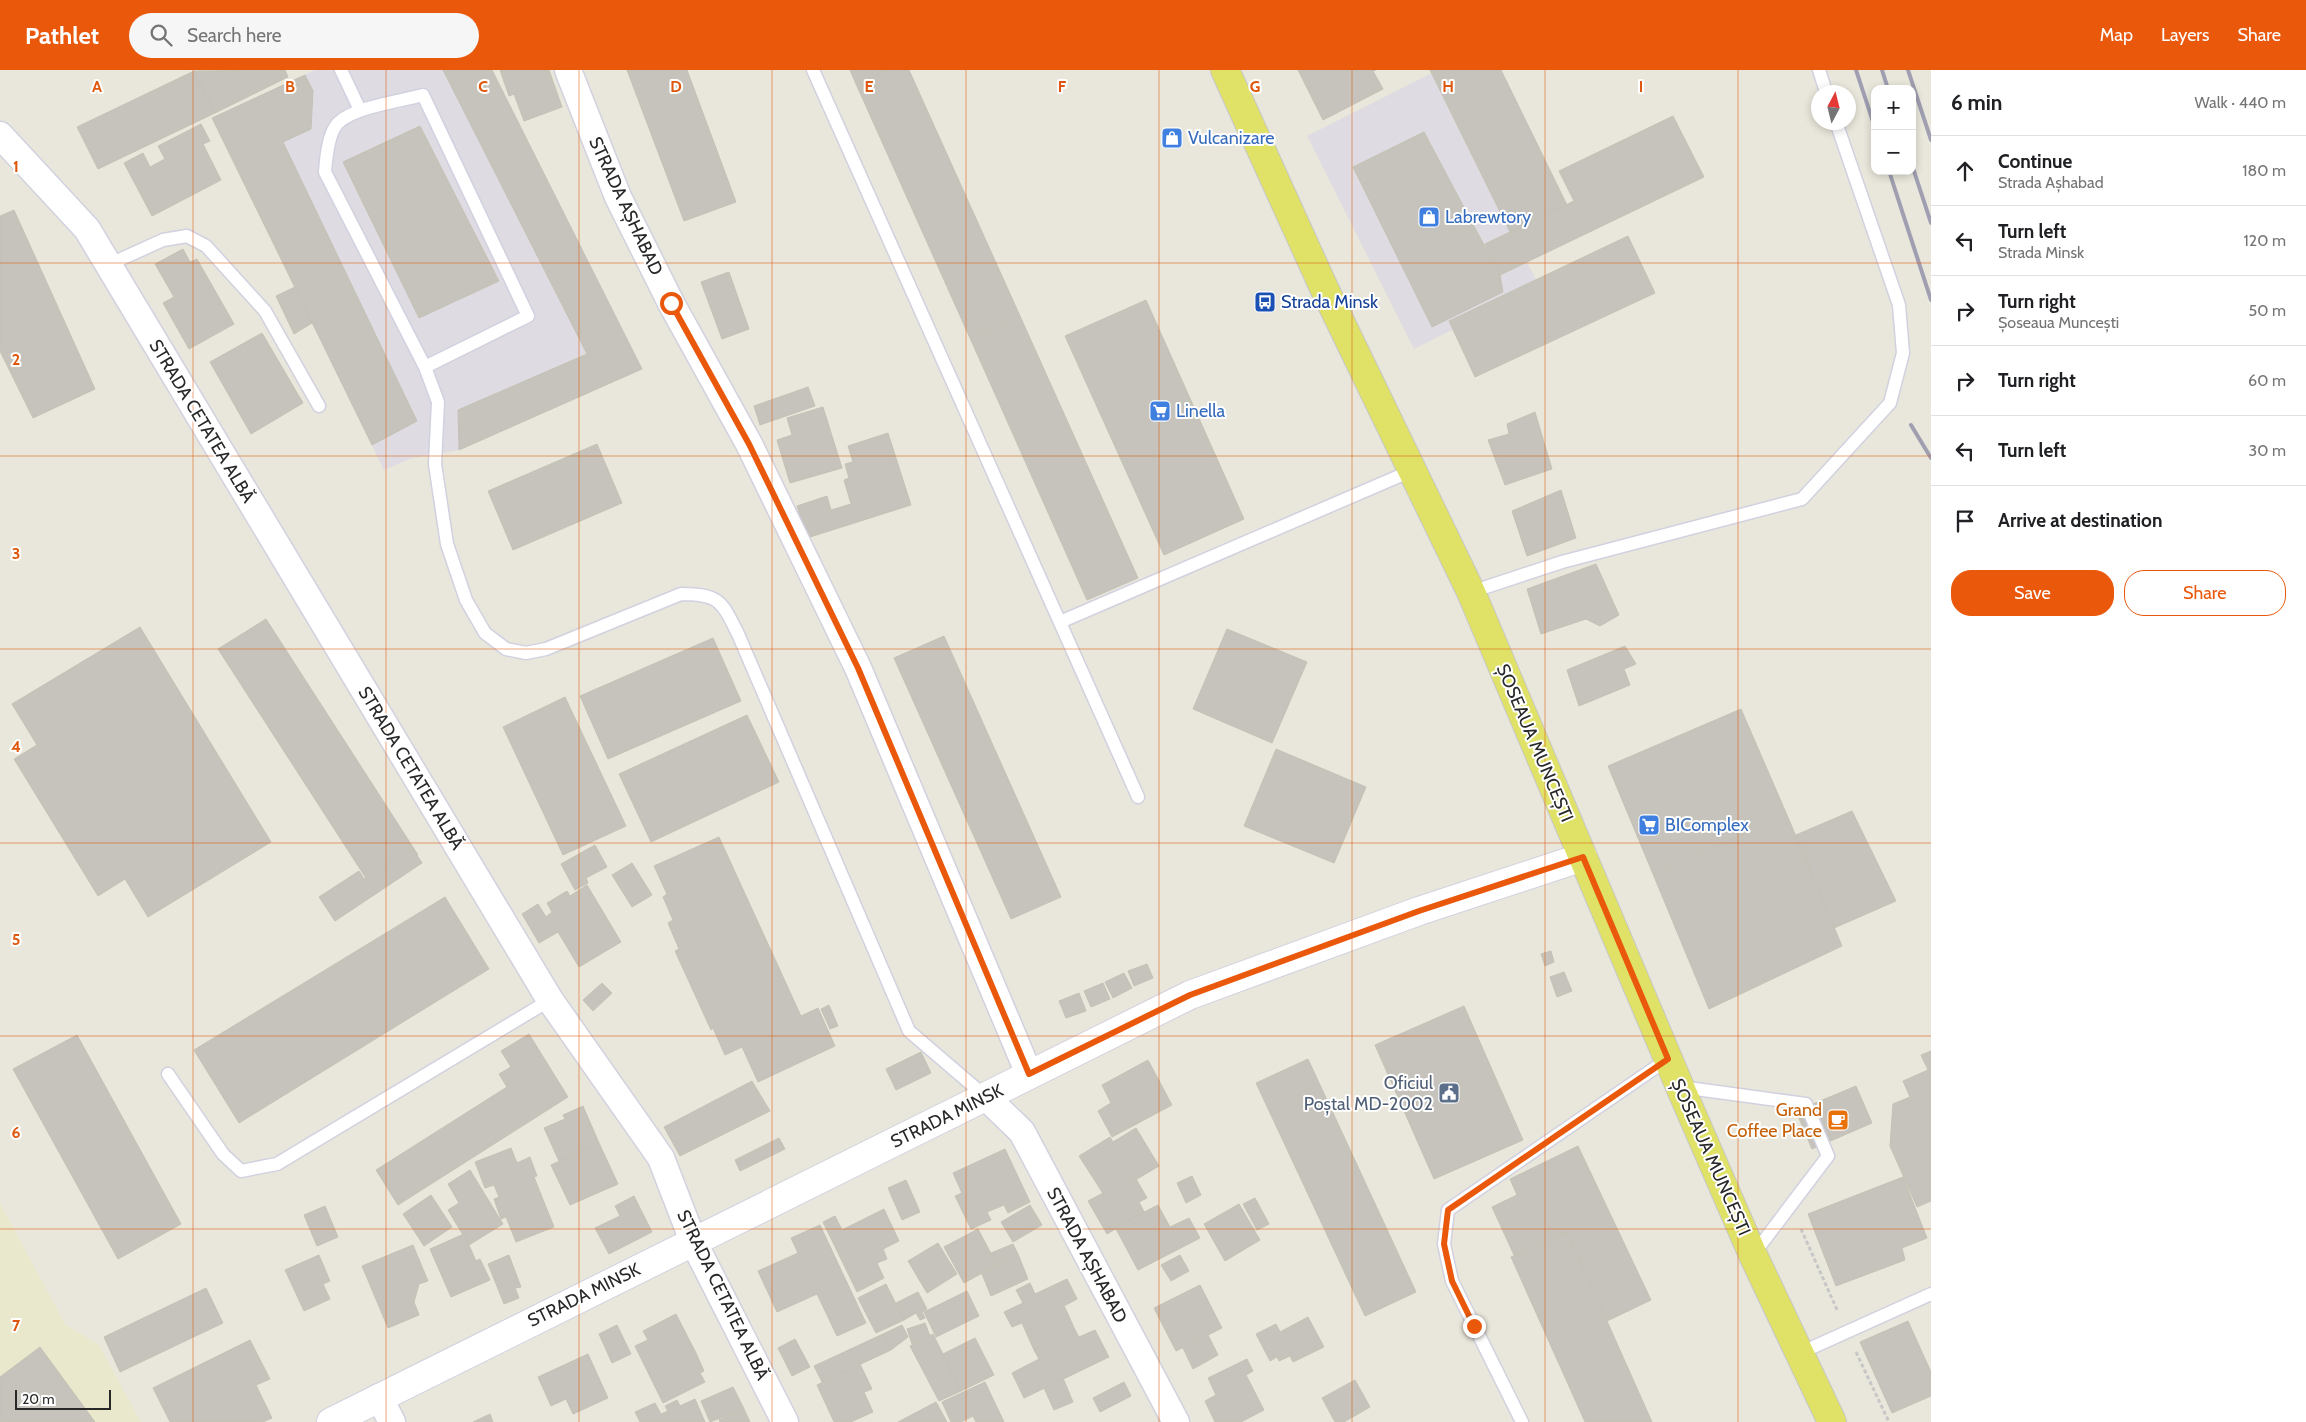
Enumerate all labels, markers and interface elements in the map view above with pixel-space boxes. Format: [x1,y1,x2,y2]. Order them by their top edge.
search box [129,13,479,58]
text: Pathlet [25,21,99,50]
icon: search [147,21,175,49]
text: Search here [187,24,281,47]
text: Map [2100,24,2133,46]
text: Layers [2161,24,2210,46]
text: Share [2238,24,2281,46]
text: A [92,77,102,96]
text: B [285,77,295,96]
text: C [478,77,488,96]
text: D [670,77,682,96]
text: E [864,77,874,96]
text: F [1058,77,1067,96]
text: G [1250,77,1260,96]
text: H [1442,77,1454,96]
text: I [1639,77,1643,96]
north arrow [1811,85,1856,130]
map controls [1871,85,1916,175]
button: + [1871,85,1916,130]
text: 6 min [1951,90,2002,115]
text: Walk · 440 m [2195,93,2286,112]
shop icon: Vulcanizare [1160,126,1184,150]
place label: Vulcanizare [1188,127,1274,149]
button: − [1871,130,1916,175]
street label: STRADA AȘHABAD [584,133,668,279]
text: Continue [1998,150,2072,173]
text: 1 [13,157,19,176]
icon: ahead [1951,157,1979,185]
text: 180 m [2242,161,2286,180]
text: Strada Așhabad [1998,173,2104,192]
shop icon: Labrewtory [1417,205,1441,229]
place label: Labrewtory [1445,206,1531,228]
text: Turn left [1998,220,2066,243]
icon: left [1951,227,1979,255]
text: 120 m [2244,231,2286,250]
text: Strada Minsk [1998,243,2084,262]
bus stop icon: Strada Minsk [1253,290,1277,314]
text: Turn right [1998,290,2076,313]
place label: Strada Minsk [1281,291,1379,313]
route start [660,292,683,315]
icon: right [1951,297,1979,325]
text: 50 m [2249,301,2286,320]
text: Șoseaua Muncești [1998,313,2119,332]
street label: STRADA CETATEA ALBĂ [145,335,259,507]
text: 2 [12,350,20,369]
icon: right [1951,367,1979,395]
text: Turn right [1998,369,2076,392]
text: 60 m [2248,371,2286,390]
supermarket icon: Linella [1148,399,1172,423]
place label: Linella [1176,400,1226,422]
icon: left [1951,437,1979,465]
text: Turn left [1998,439,2066,462]
text: 30 m [2249,441,2286,460]
icon: arrive [1951,507,1979,535]
text: Arrive at destination [1998,509,2162,532]
text: 3 [12,544,20,563]
button: Save [1951,570,2114,616]
button: Share [2124,570,2286,616]
street label: ȘOSEAUA MUNCEȘTI [1492,661,1578,825]
street label: STRADA CETATEA ALBĂ [354,682,468,854]
text: 4 [11,737,21,756]
supermarket icon: BIComplex [1637,813,1661,837]
place label: BIComplex [1665,814,1749,836]
text: 5 [12,930,20,949]
place label: Oficiul Poștal MD-2002 [1304,1072,1434,1116]
street label: ȘOSEAUA MUNCEȘTI [1666,1075,1756,1239]
street label: STRADA MINSK [887,1079,1008,1153]
public building icon: Oficiul Poștal MD-2002 [1437,1081,1461,1105]
place label: Grand Coffee Place [1727,1099,1822,1142]
cafe icon: Grand Coffee Place [1826,1108,1850,1132]
text: 6 [12,1123,21,1142]
street label: STRADA AȘHABAD [1042,1183,1132,1327]
street label: STRADA CETATEA ALBĂ [672,1206,774,1384]
street label: STRADA MINSK [524,1258,645,1332]
route end [1463,1315,1486,1338]
text: 7 [12,1316,21,1335]
scale bar [15,1387,111,1410]
text: 20 m [22,1390,55,1408]

